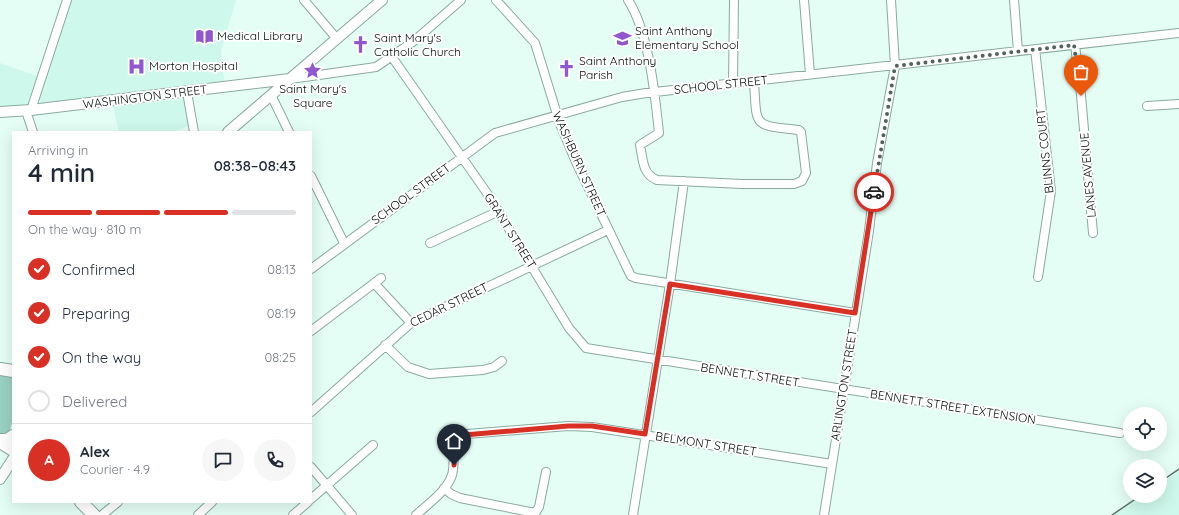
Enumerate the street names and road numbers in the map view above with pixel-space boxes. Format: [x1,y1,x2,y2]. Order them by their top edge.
street label: SCHOOL STREET [673,72,769,97]
street label: WASHINGTON STREET [82,81,208,112]
street label: BLINNS COURT [1033,108,1056,194]
street label: WASHBURN STREET [549,109,609,219]
street label: LANES AVENUE [1076,132,1099,218]
street label: SCHOOL STREET [368,160,453,227]
street label: GRANT STREET [481,190,540,271]
street label: CEDAR STREET [407,279,490,330]
street label: ARLINGTON STREET [827,328,860,442]
street label: BENNETT STREET [700,359,801,390]
street label: BENNETT STREET EXTENSION [869,386,1037,427]
street label: BELMONT STREET [654,428,758,459]

